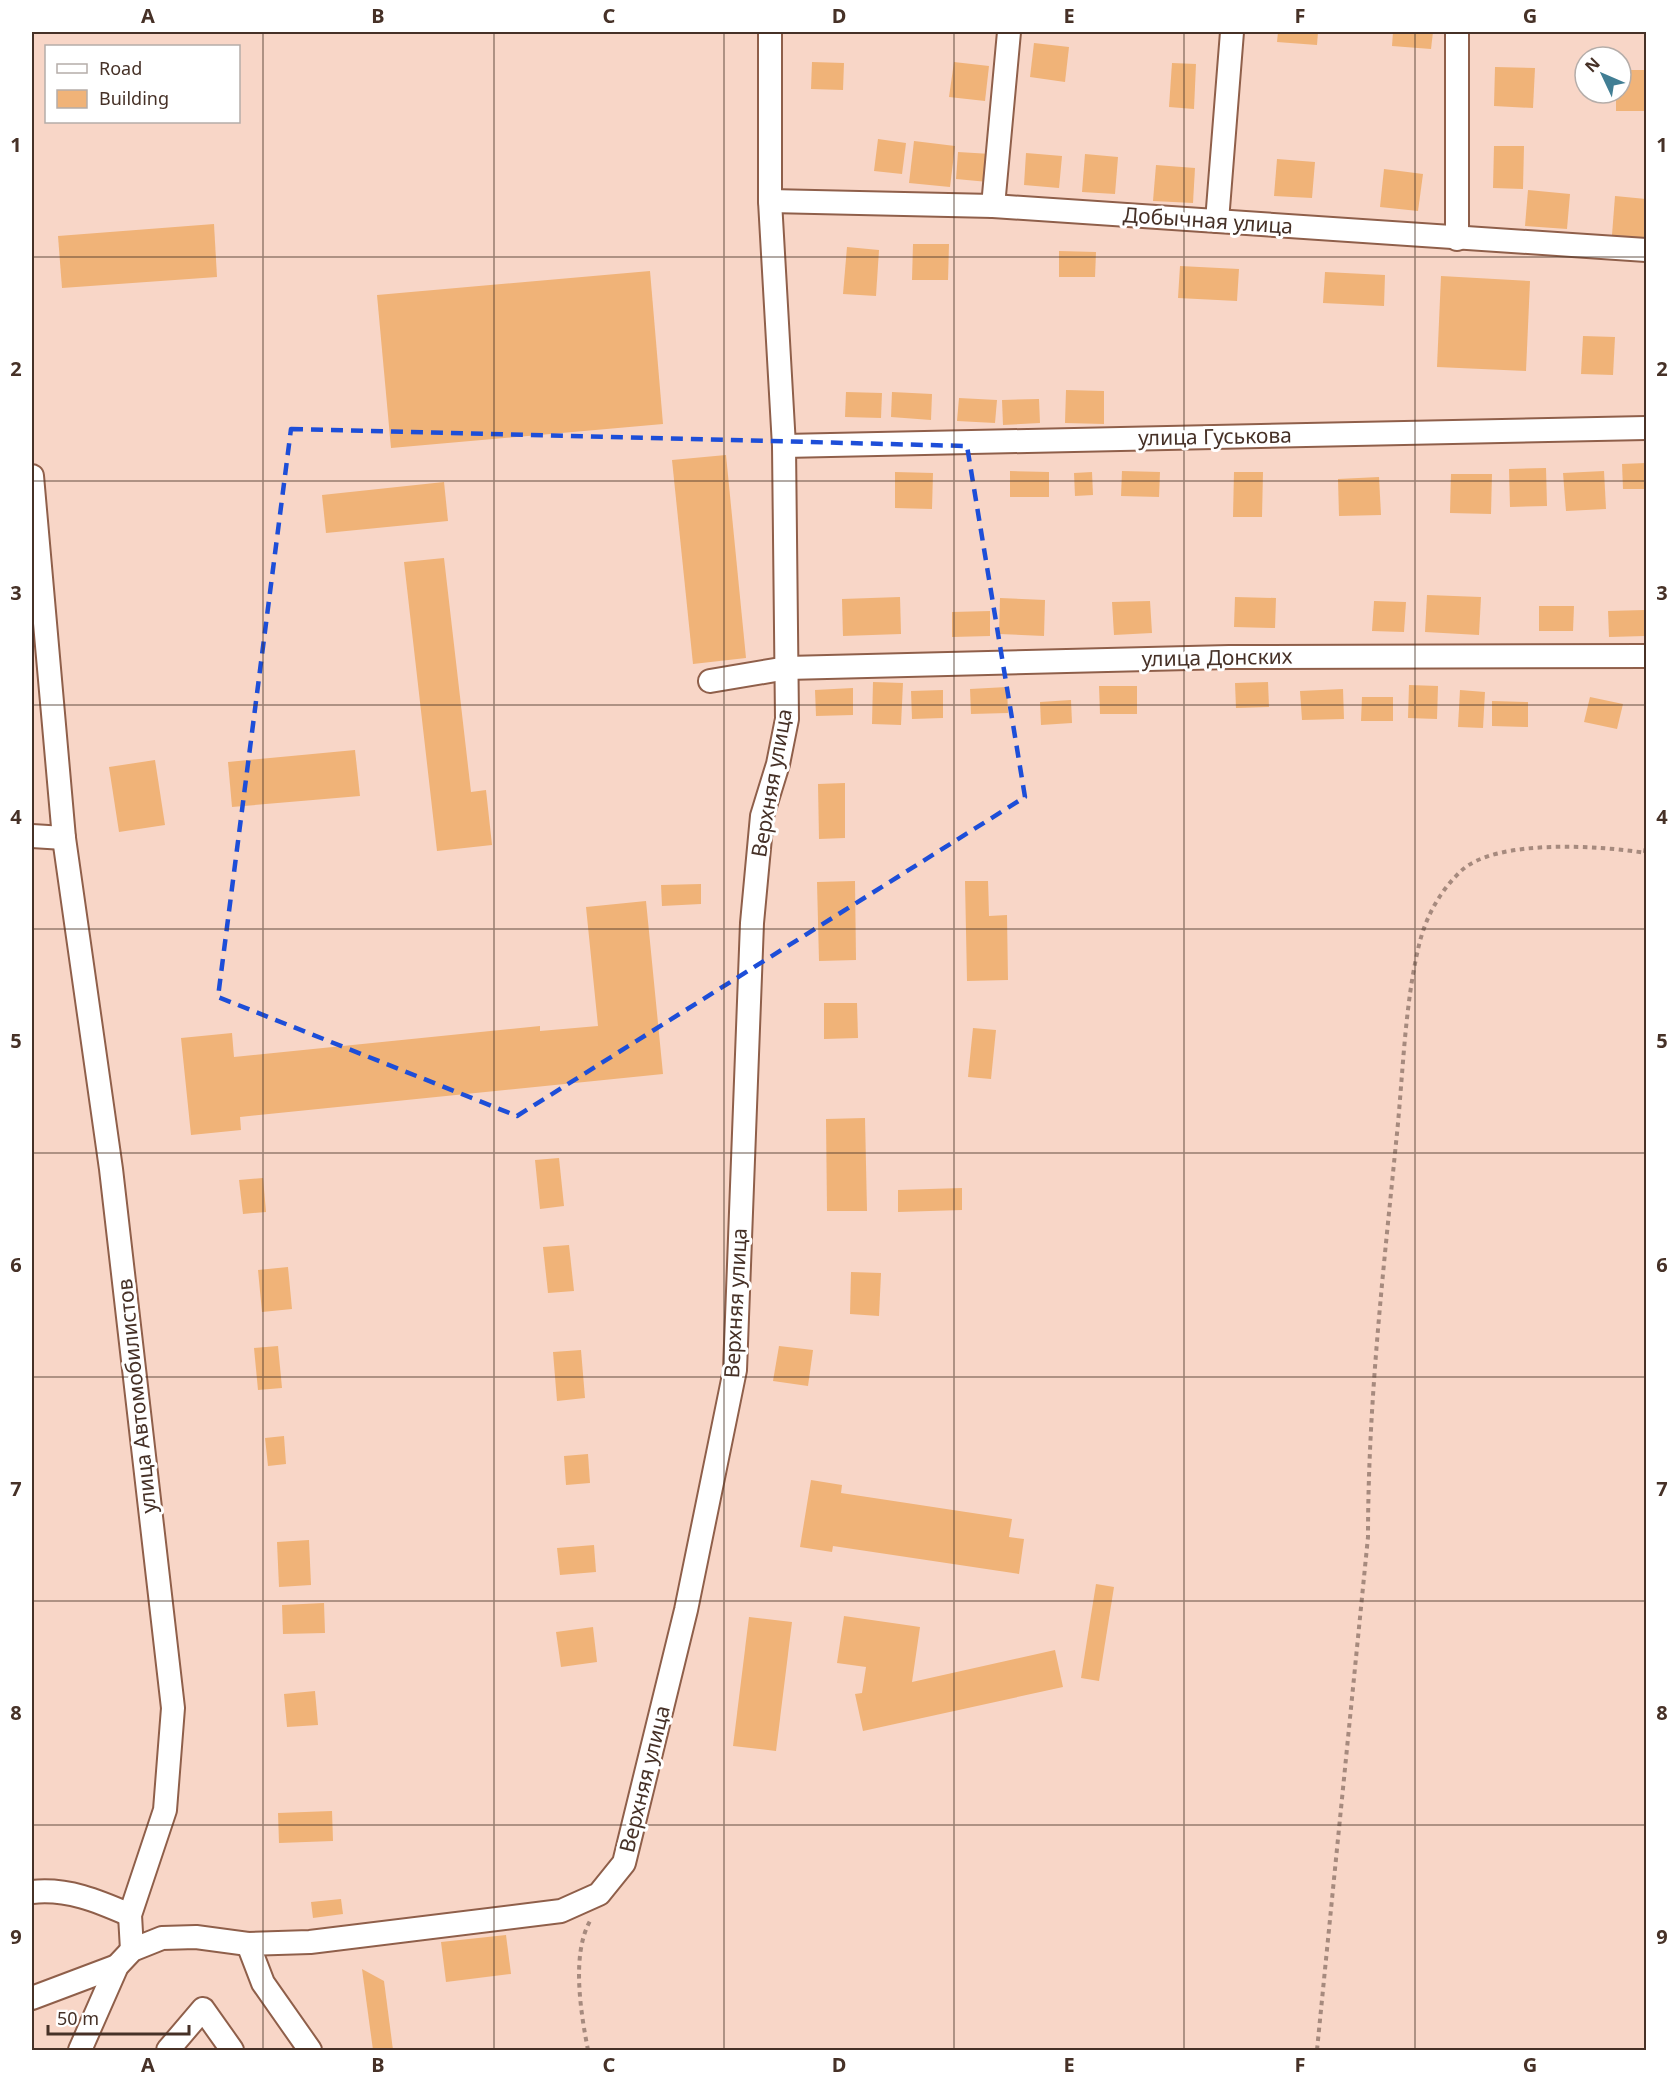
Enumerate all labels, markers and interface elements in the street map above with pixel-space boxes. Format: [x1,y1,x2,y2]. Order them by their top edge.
text: A [141,2,155,29]
text: B [371,2,385,29]
text: C [603,2,616,29]
text: D [832,2,846,29]
text: E [1063,2,1075,29]
text: F [1295,2,1305,29]
text: G [1523,2,1537,29]
legend [45,45,240,123]
north arrow [1573,45,1633,105]
text: N [1580,52,1605,77]
text: Road [99,56,142,80]
text: Building [99,86,169,110]
text: 1 [10,131,22,158]
text: 1 [1656,131,1668,158]
street label: Добычная улица [1122,200,1294,240]
text: 2 [10,355,22,382]
text: 2 [1656,355,1668,382]
street label: улица Гуськова [1138,421,1292,451]
text: 3 [10,579,22,606]
text: 3 [1656,579,1668,606]
street label: улица Донских [1141,642,1293,672]
street label: Верхняя улица [744,706,798,859]
text: 4 [10,803,22,830]
text: 4 [1656,803,1668,830]
text: 5 [10,1027,22,1054]
text: 5 [1656,1027,1668,1054]
street label: Верхняя улица [717,1227,753,1379]
text: 6 [10,1251,22,1278]
text: 6 [1656,1251,1668,1278]
street label: улица Автомобилистов [110,1277,162,1515]
text: 7 [10,1475,22,1502]
text: 7 [1656,1475,1668,1502]
text: 8 [10,1699,22,1726]
text: 8 [1656,1699,1668,1726]
street label: Верхняя улица [612,1702,676,1855]
text: 9 [10,1923,22,1950]
text: 9 [1656,1923,1668,1950]
scale bar [48,1998,189,2036]
text: 50 m [57,2006,99,2030]
text: A [141,2051,155,2078]
text: B [371,2051,385,2078]
text: C [603,2051,616,2078]
text: D [832,2051,846,2078]
text: E [1063,2051,1075,2078]
text: F [1295,2051,1305,2078]
text: G [1523,2051,1537,2078]

